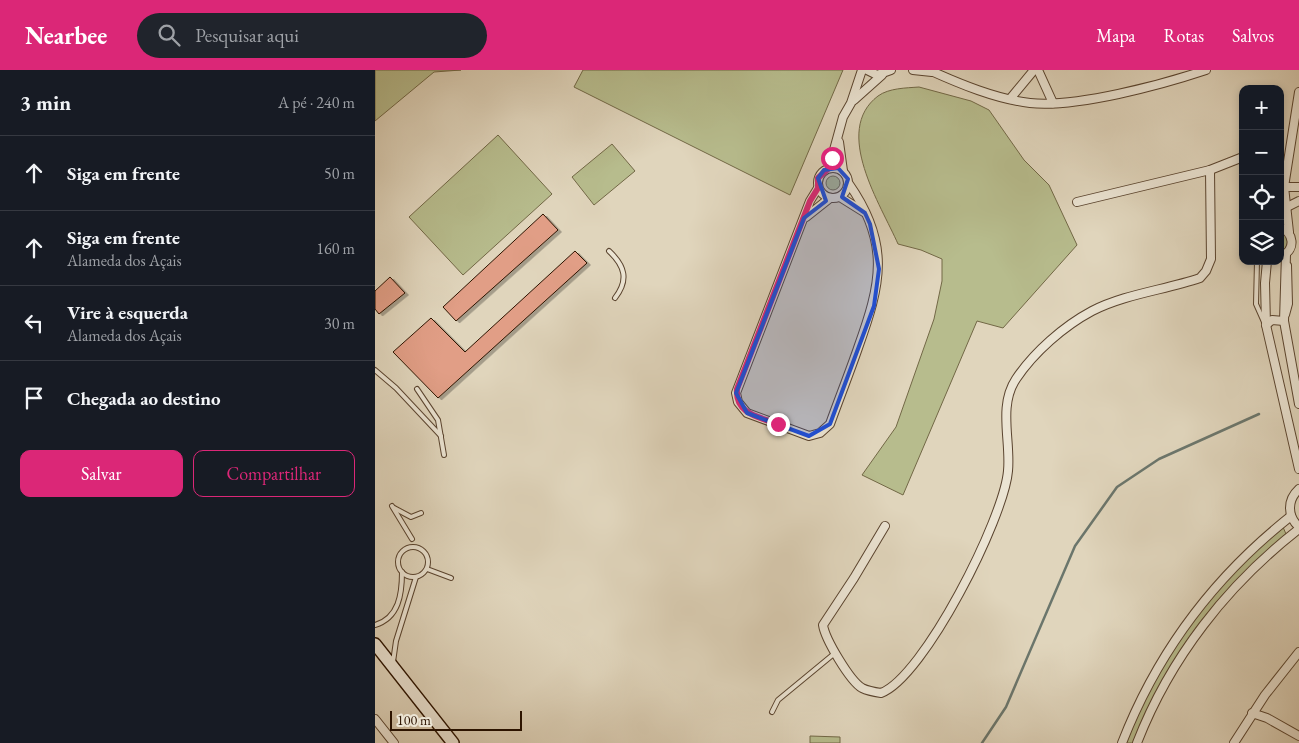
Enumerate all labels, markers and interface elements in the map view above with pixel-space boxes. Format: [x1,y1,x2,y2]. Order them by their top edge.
search box [137,13,487,58]
text: Nearbee [25,20,107,51]
icon: search [155,21,183,49]
text: Pesquisar aqui [195,23,299,48]
text: Mapa [1096,24,1136,47]
text: Rotas [1164,24,1204,47]
text: Salvos [1232,24,1274,47]
map controls [1239,85,1284,265]
button: + [1239,85,1284,130]
text: 3 min [20,89,71,116]
text: A pé · 240 m [278,92,355,113]
button: − [1239,130,1284,175]
route start [821,147,844,170]
icon: ahead [20,159,48,187]
text: Siga em frente [67,161,180,186]
text: 50 m [324,163,355,184]
button: locate [1239,175,1284,220]
button: layers [1239,220,1284,265]
text: Siga em frente [67,225,180,250]
icon: ahead [20,234,48,262]
text: 160 m [316,238,355,259]
text: Alameda dos Açais [67,250,182,271]
text: Vire à esquerda [67,300,188,325]
icon: left [20,309,48,337]
text: 30 m [324,313,355,334]
text: Alameda dos Açais [67,325,182,346]
icon: arrive [20,384,48,412]
text: Chegada ao destino [67,386,221,411]
route end [767,413,790,436]
button: Salvar [20,450,183,497]
button: Compartilhar [193,450,355,497]
scale bar [390,708,523,731]
text: 100 m [397,711,431,729]

